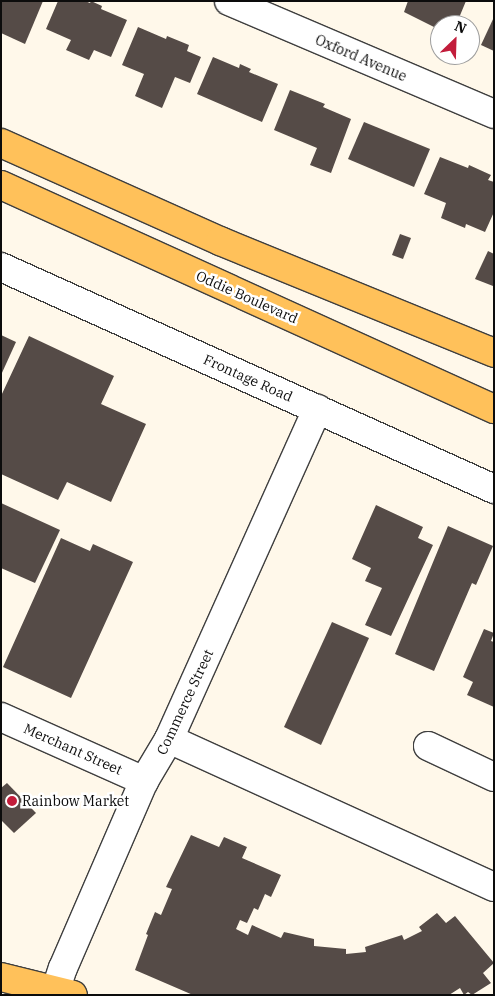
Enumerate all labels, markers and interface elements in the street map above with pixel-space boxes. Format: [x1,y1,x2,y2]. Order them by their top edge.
north arrow [430,15,480,65]
text: N [452,17,469,38]
street label: Oxford Avenue [313,31,409,85]
street label: Oddie Boulevard [194,267,300,327]
street label: Frontage Road [201,351,295,405]
street label: Commerce Street [153,647,217,757]
street label: Merchant Street [21,720,125,778]
place label: Rainbow Market [22,793,129,809]
marker: Rainbow Market [6,795,18,807]

